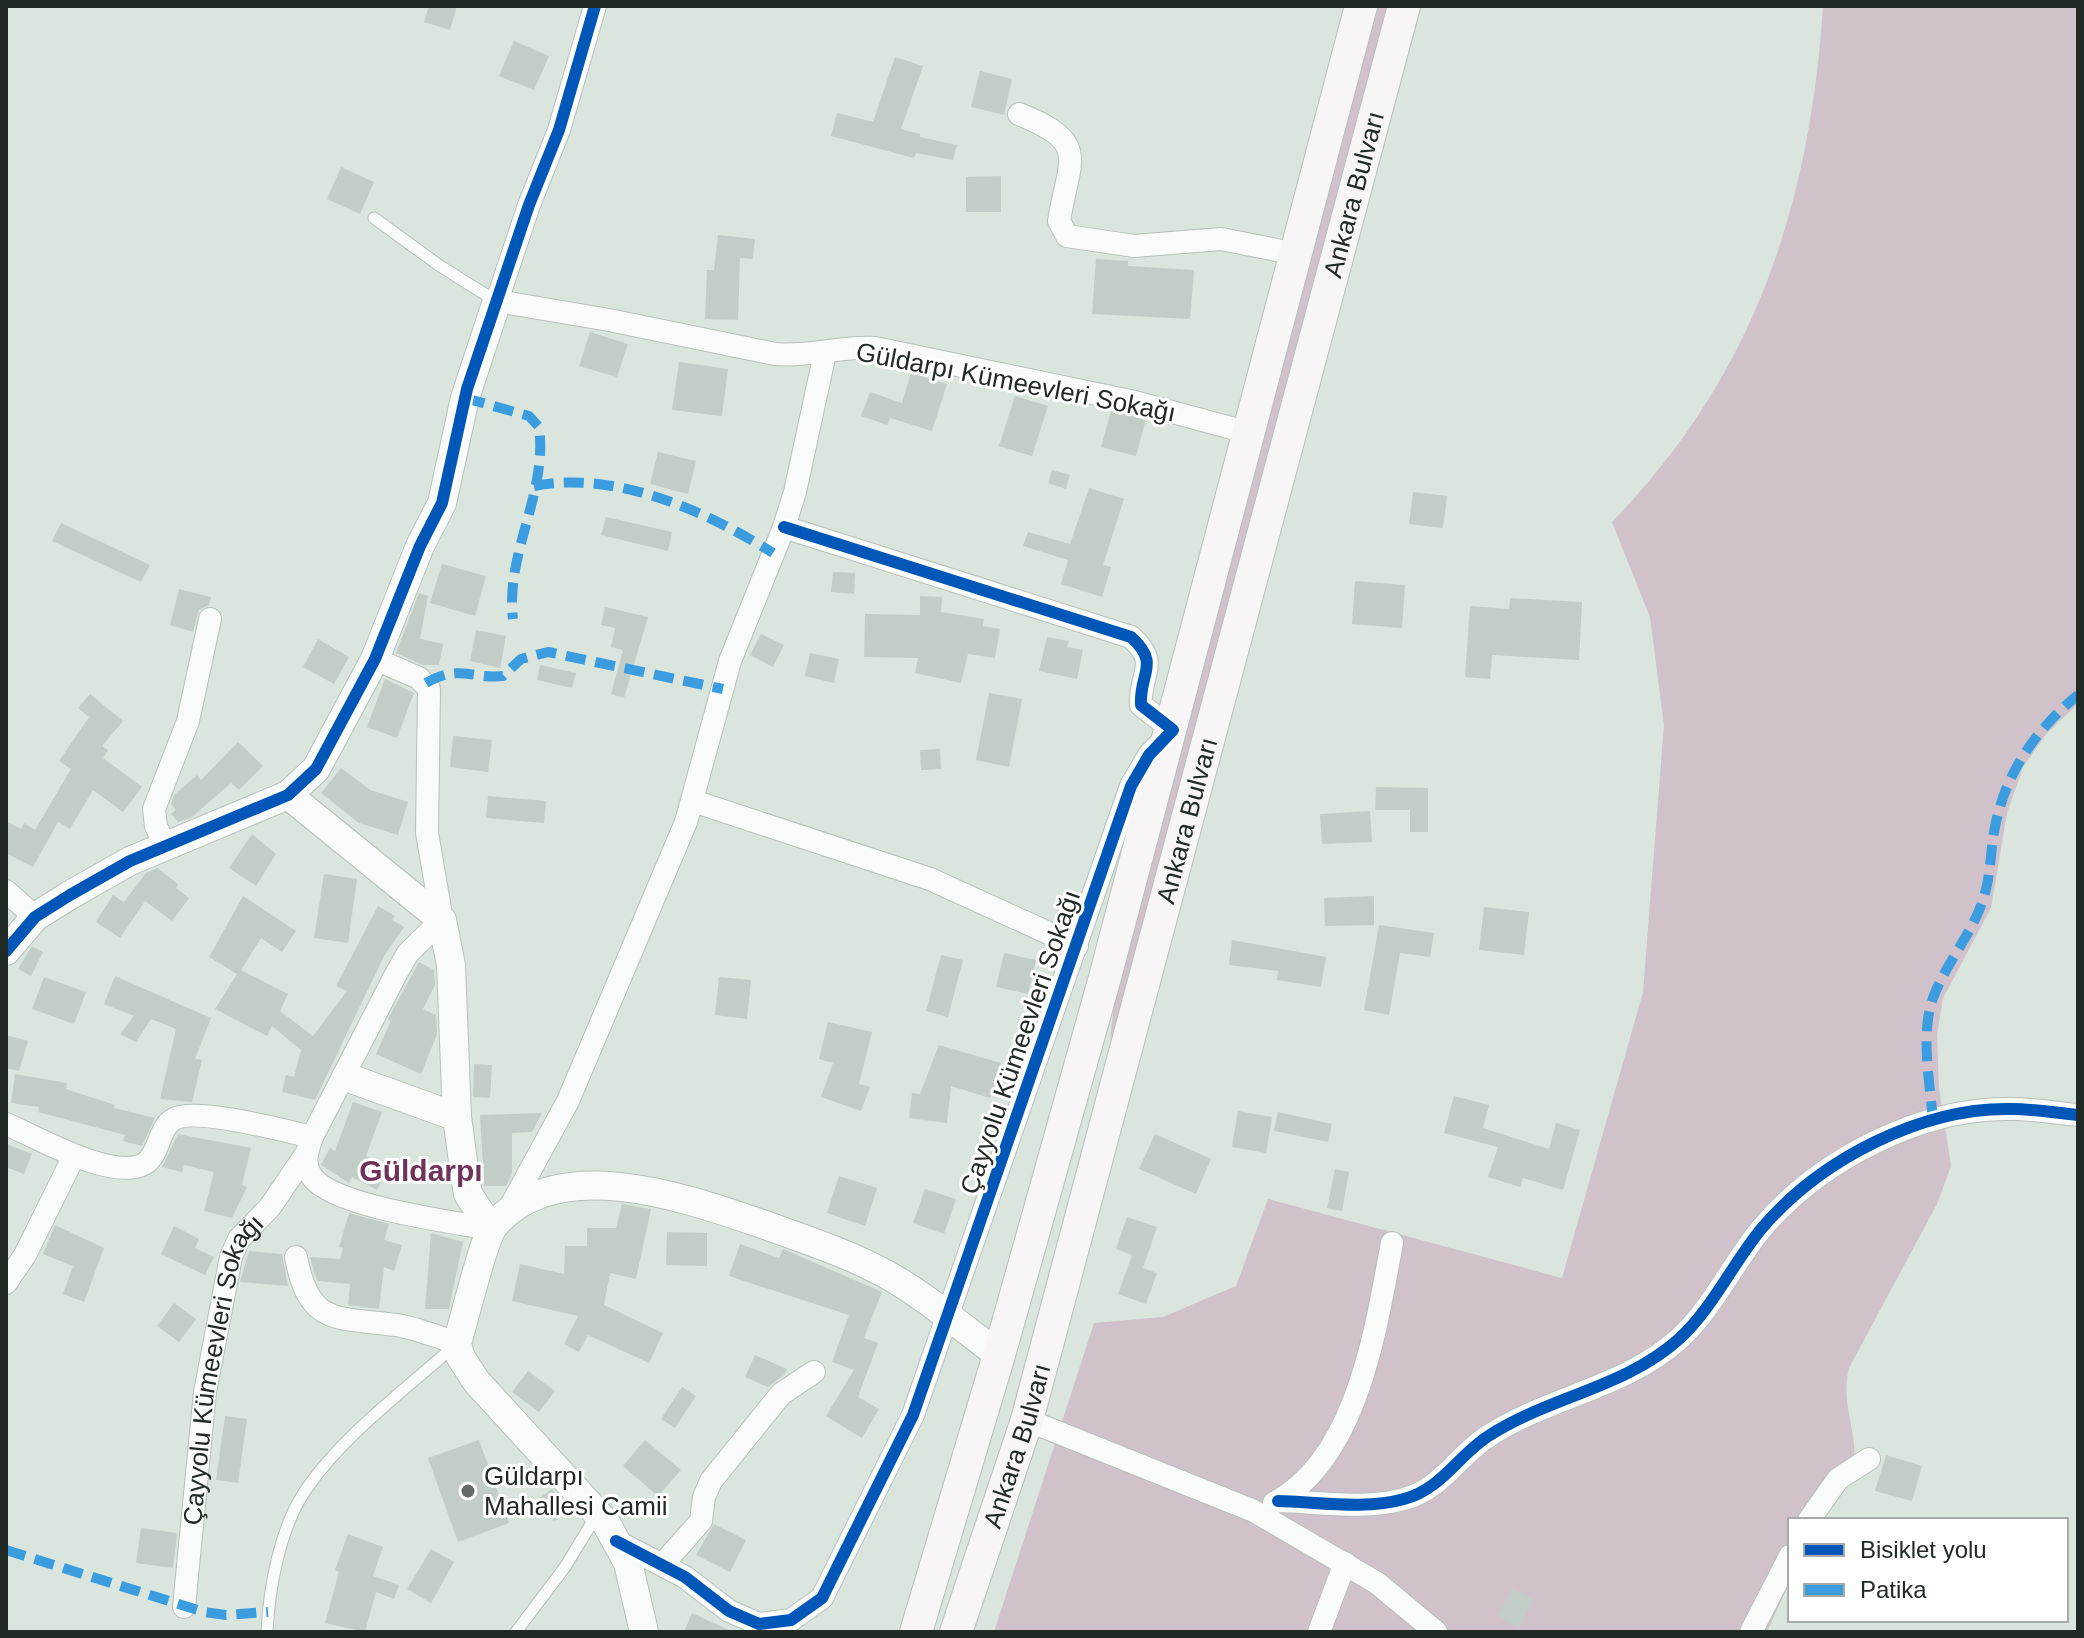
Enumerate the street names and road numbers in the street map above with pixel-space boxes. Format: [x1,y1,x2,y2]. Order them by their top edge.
street label: Ankara Bulvarı [1317,108,1390,281]
street label: Güldarpı Kümeevleri Sokağı [854,336,1178,428]
street label: Ankara Bulvarı [1150,734,1223,907]
street label: Çayyolu Kümeevleri Sokağı [954,886,1086,1198]
street label: Çayyolu Kümeevleri Sokağı [177,1208,270,1527]
street label: Ankara Bulvarı [977,1360,1056,1532]

